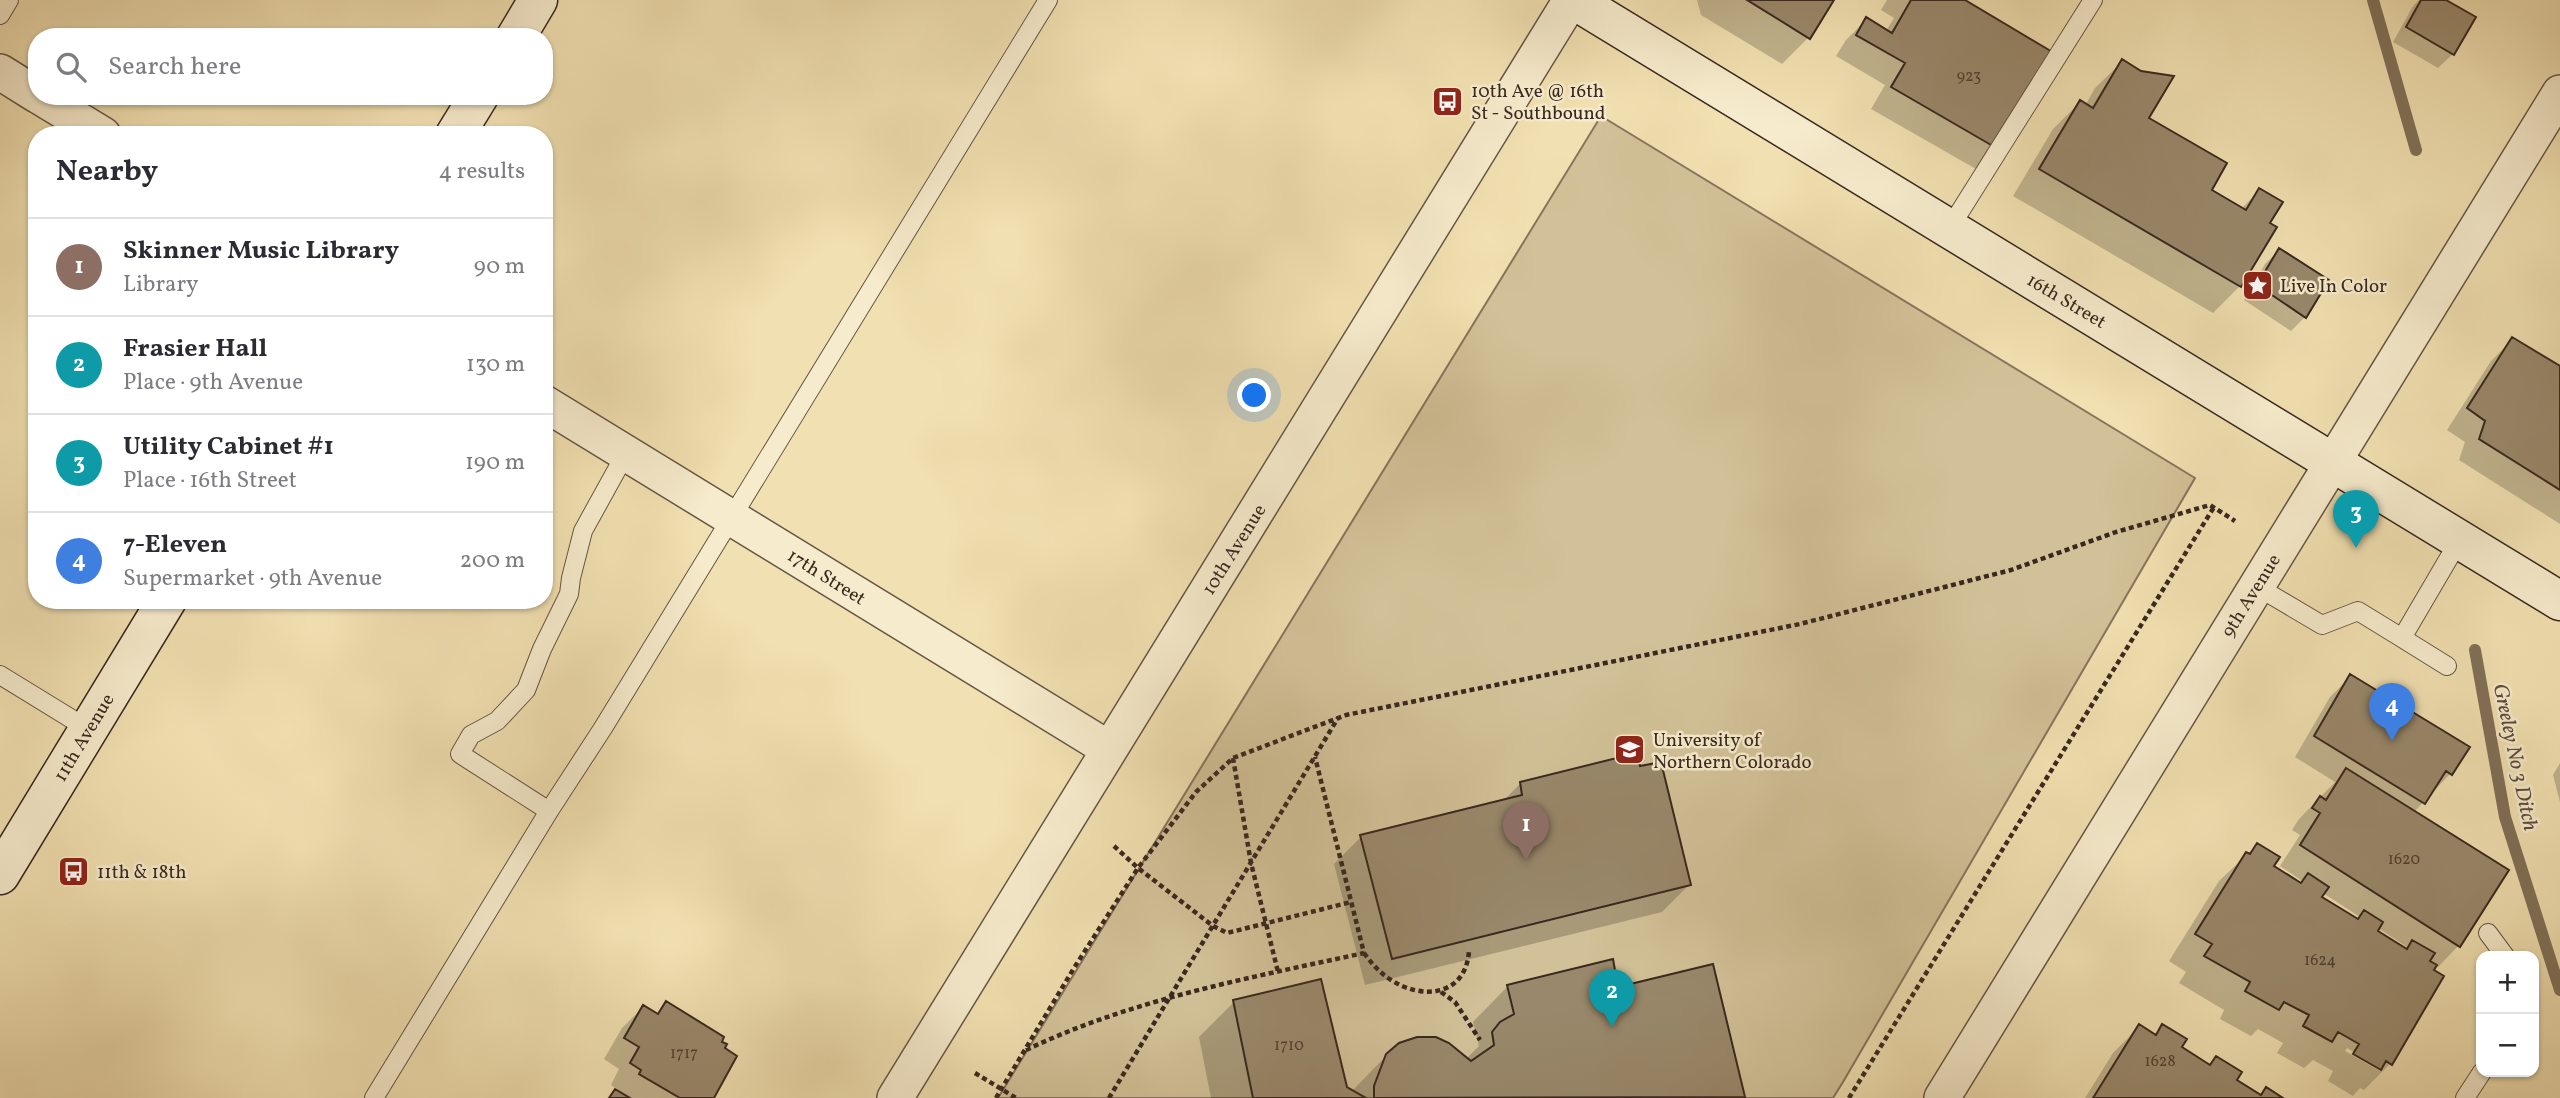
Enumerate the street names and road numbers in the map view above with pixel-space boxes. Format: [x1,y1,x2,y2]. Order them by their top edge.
street label: 16th Street [2021,268,2111,336]
street label: 10th Avenue [1196,500,1273,601]
street label: 17th Street [782,543,870,612]
street label: 9th Avenue [2216,549,2288,643]
street label: 11th Avenue [48,689,121,787]

